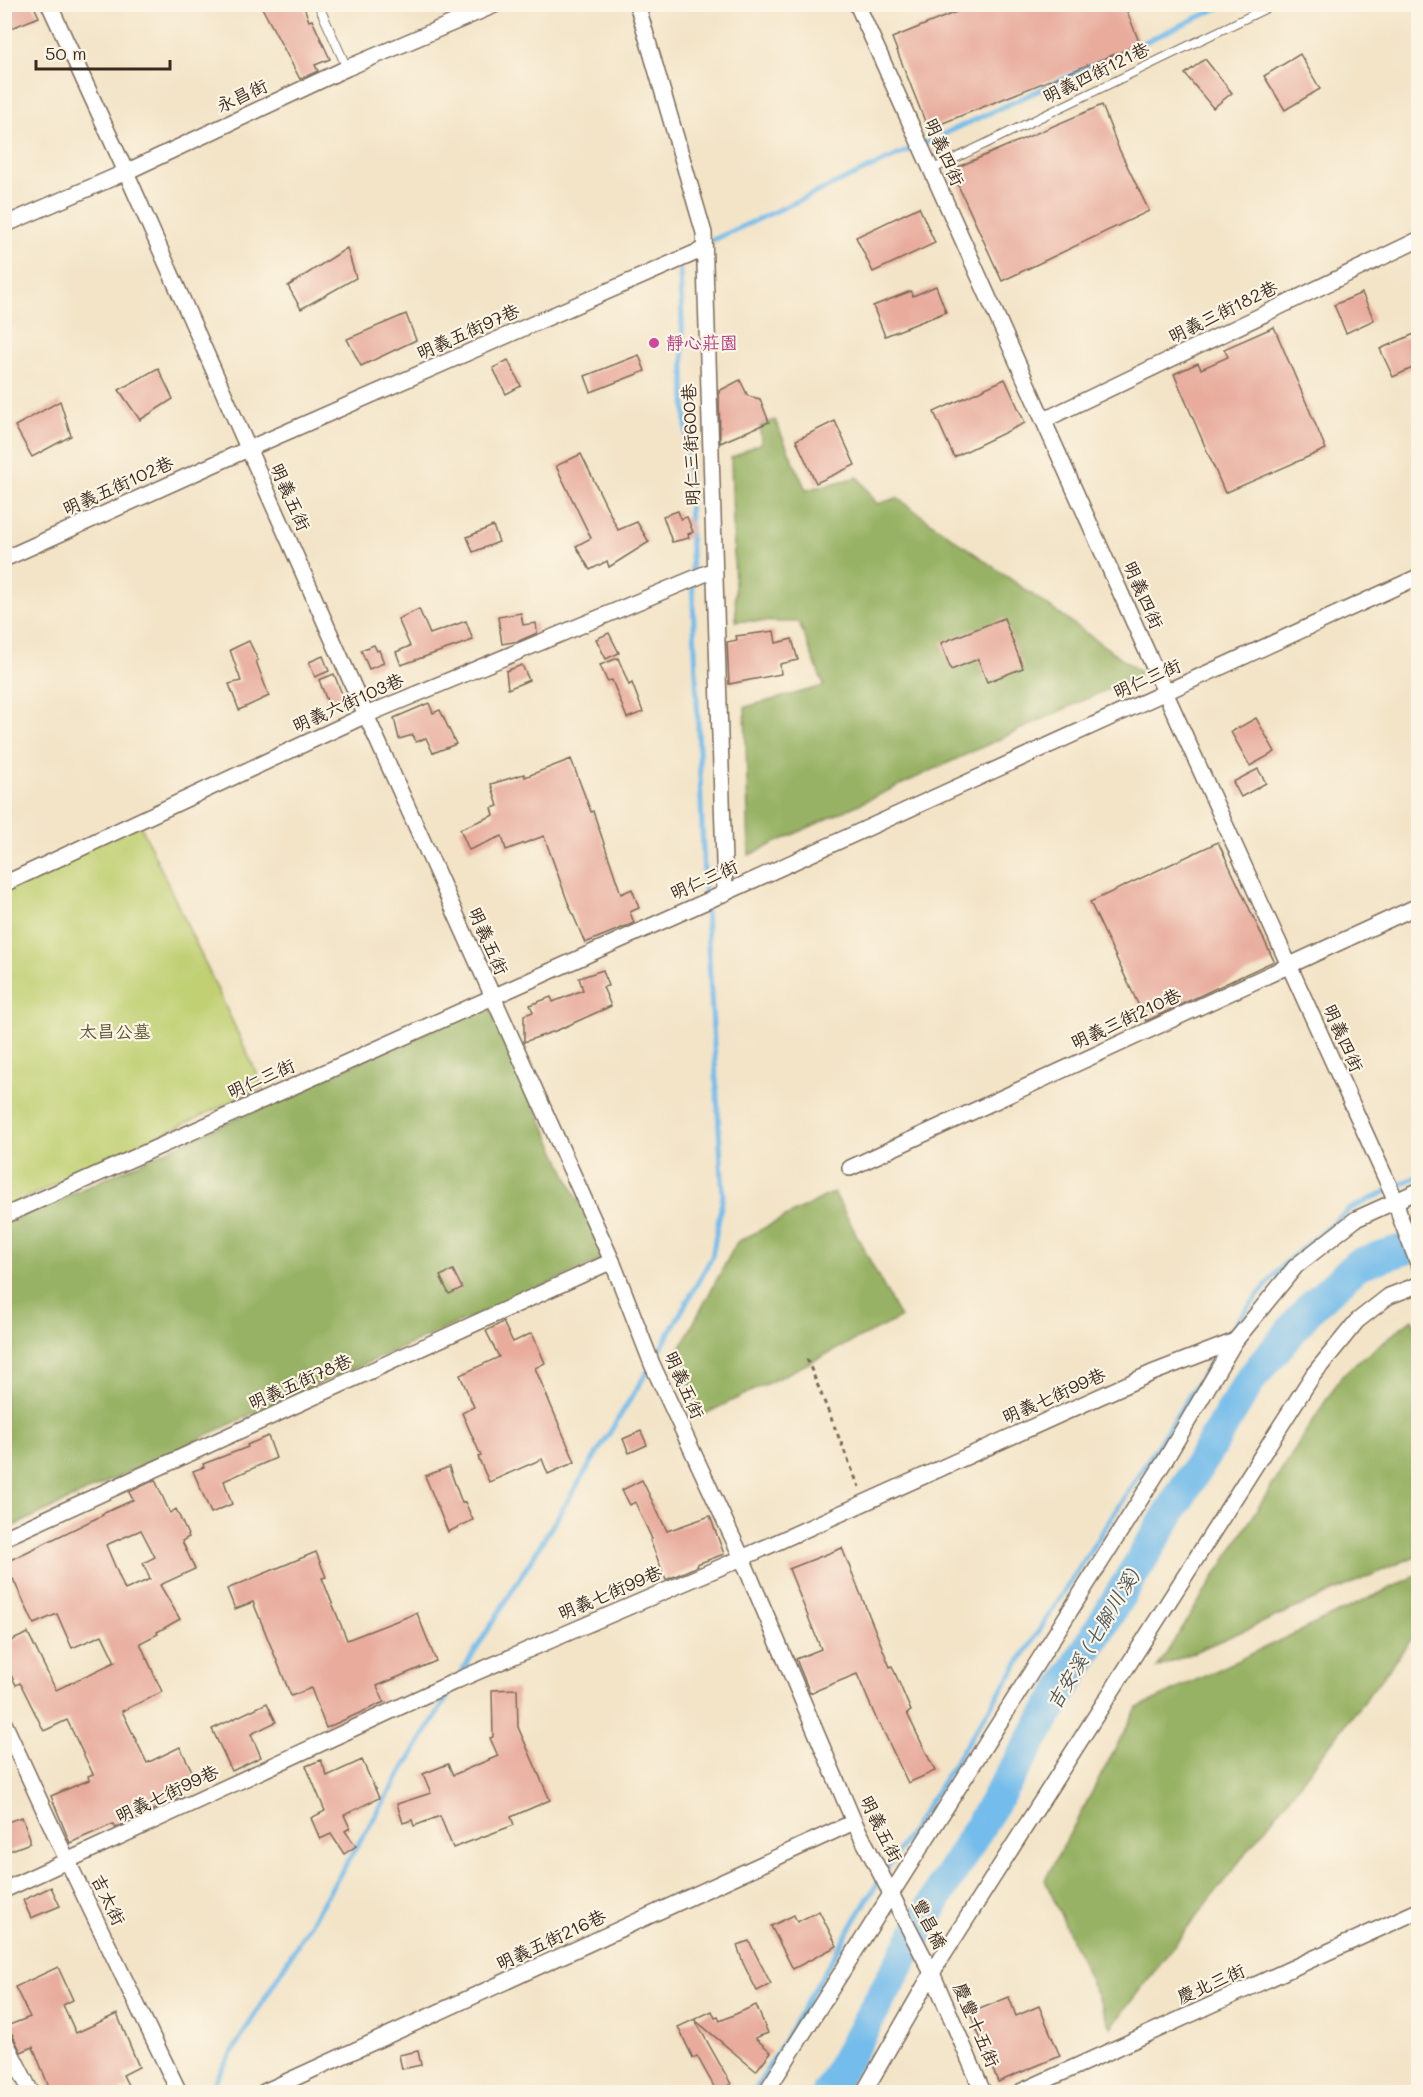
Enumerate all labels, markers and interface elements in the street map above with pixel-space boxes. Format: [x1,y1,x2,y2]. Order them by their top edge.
scale bar [36,33,170,71]
street label: 明義四街121巷 [1038,36,1153,108]
text: 50 m [45,41,87,65]
street label: 永昌街 [212,73,271,117]
street label: 明義四街 [919,114,971,189]
street label: 明義三街182巷 [1164,274,1281,348]
street label: 明義五街97巷 [412,298,523,365]
place label: 靜心莊園 [666,330,738,354]
marker: 靜心莊園 [647,336,661,350]
street label: 明仁三街600巷 [676,383,704,507]
street label: 明義五街102巷 [58,450,177,520]
street label: 明義五街 [265,459,317,534]
street label: 明義四街 [1118,557,1170,632]
street label: 明仁三街 [1109,652,1184,704]
street label: 明義六街103巷 [288,667,407,737]
street label: 明仁三街 [666,853,741,905]
street label: 明義五街 [463,903,515,978]
street label: 明義三街210巷 [1066,982,1185,1054]
street label: 明義四街 [1318,1000,1370,1075]
park label: 太昌公墓 [79,1019,151,1043]
street label: 明仁三街 [223,1052,298,1104]
street label: 明義五街 [659,1347,711,1422]
street label: 明義五街78巷 [244,1348,355,1415]
street label: 明義七街99巷 [998,1361,1109,1429]
street label: 明義七街99巷 [554,1559,666,1625]
water label: 吉安溪 (七腳川溪) [1040,1563,1145,1714]
street label: 明義七街99巷 [111,1759,222,1827]
street label: 明義五街 [855,1791,908,1866]
street label: 吉太街 [86,1870,132,1929]
street label: 豐昌橋 [907,1894,953,1953]
street label: 明義五街216巷 [492,1903,610,1975]
street label: 慶北三街 [1173,1957,1248,2009]
street label: 慶豐十五街 [948,1978,1006,2071]

